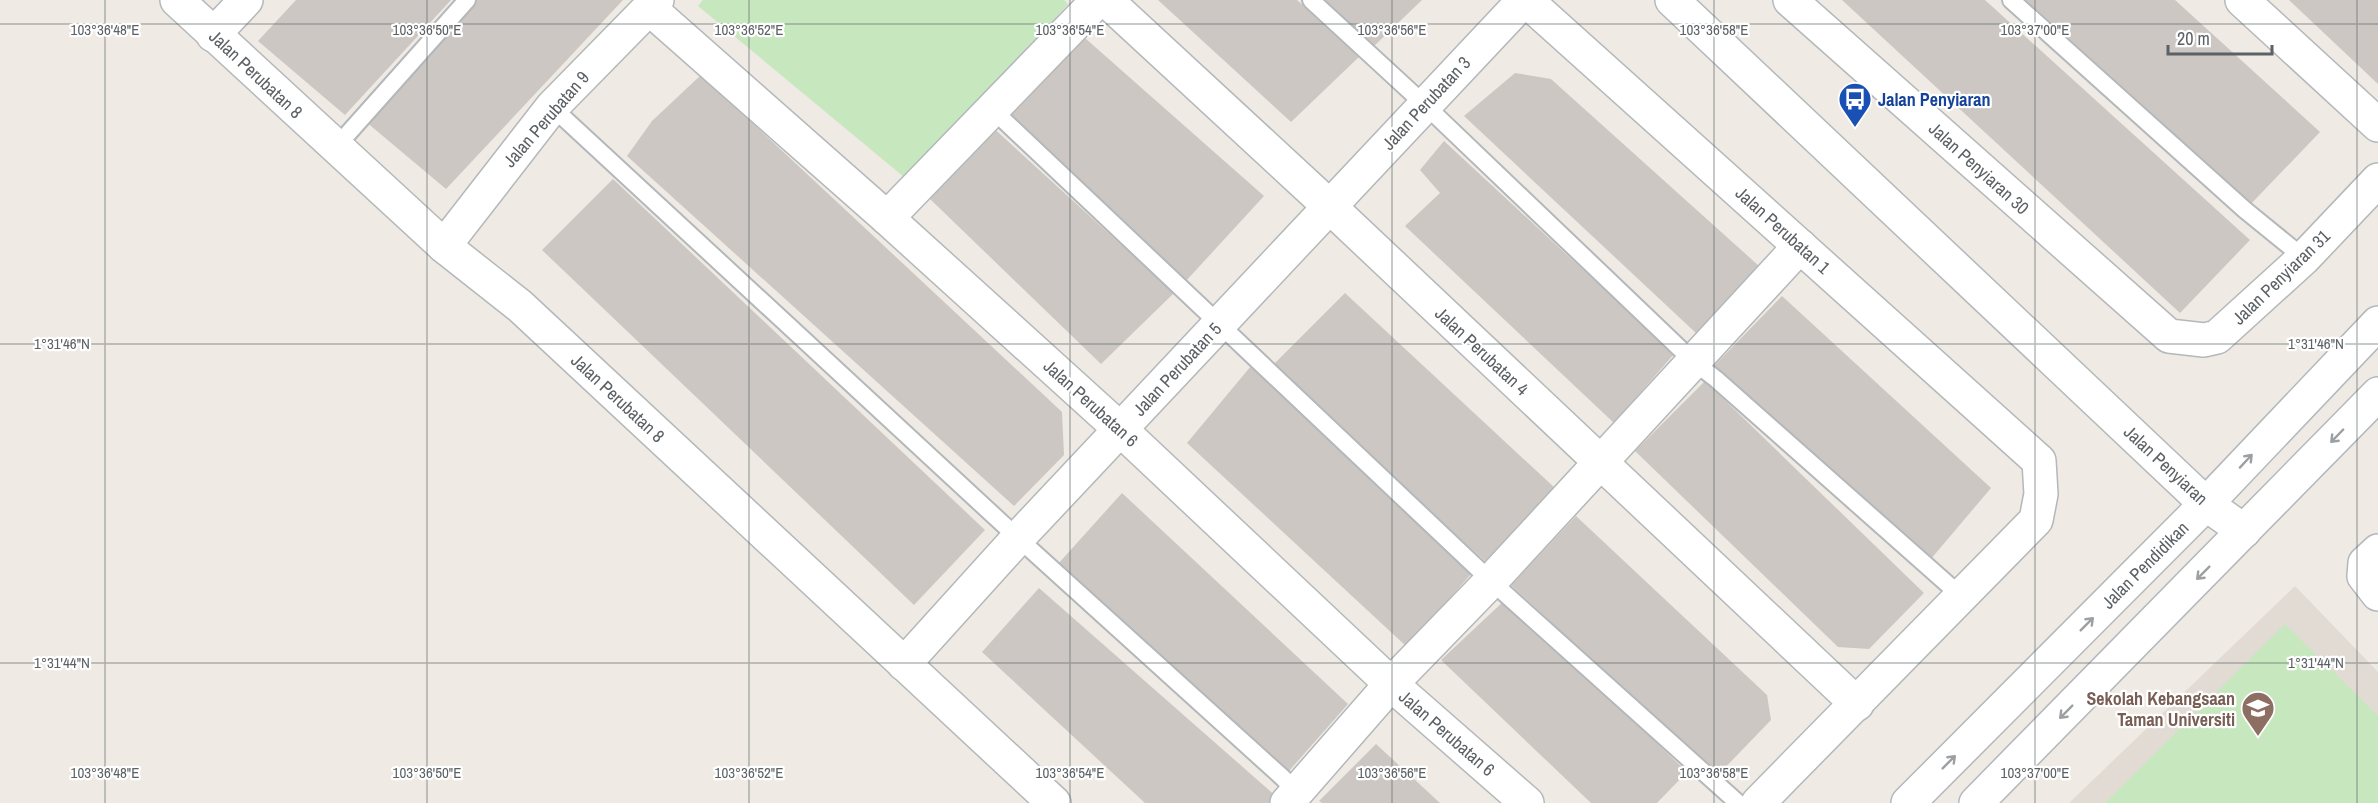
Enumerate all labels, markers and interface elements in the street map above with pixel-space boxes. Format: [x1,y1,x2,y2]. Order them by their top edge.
scale bar [2168,18,2272,56]
text: 103°36'48"E [71,19,139,40]
text: 103°36'50"E [393,19,461,40]
text: 103°36'52"E [715,19,783,40]
text: 103°36'54"E [1036,19,1104,40]
text: 103°36'56"E [1358,19,1426,40]
text: 103°36'58"E [1680,19,1748,40]
text: 103°37'00"E [2001,19,2069,40]
street label: Jalan Perubatan 8 [204,24,308,124]
text: 20 m [2177,26,2210,51]
street label: Jalan Perubatan 3 [1376,51,1476,155]
street label: Jalan Perubatan 9 [497,66,595,172]
bus stop icon: Jalan Penyiaran [1837,81,1873,128]
place label: Jalan Penyiaran [1878,87,1990,112]
street label: Jalan Penyiaran 30 [1923,116,2035,220]
street label: Jalan Perubatan 1 [1730,181,1836,280]
street label: Jalan Penyiaran 31 [2227,223,2336,330]
street label: Jalan Perubatan 4 [1430,301,1534,401]
street label: Jalan Perubatan 5 [1127,317,1227,421]
text: 1°31'46"N [34,333,90,354]
text: 1°31'46"N [2288,333,2344,354]
street label: Jalan Perubatan 8 [566,348,670,448]
street label: Jalan Perubatan 6 [1038,354,1144,452]
street label: Jalan Penyiaran [2118,419,2214,511]
one-way arrow [2330,429,2344,444]
one-way arrow [2239,454,2254,469]
street label: Jalan Pendidikan [2096,516,2194,614]
one-way arrow [2195,566,2210,581]
one-way arrow [2079,616,2094,631]
text: 1°31'44"N [34,652,90,673]
text: 1°31'44"N [2288,652,2344,673]
street label: Jalan Perubatan 6 [1394,684,1500,782]
place label: Sekolah Kebangsaan Taman Universiti [2087,686,2235,732]
school or university icon: Sekolah Kebangsaan Taman Universiti [2240,690,2276,737]
one-way arrow [2058,704,2073,719]
one-way arrow [1942,754,1956,769]
text: 103°36'48"E [71,762,139,783]
text: 103°36'50"E [393,762,461,783]
text: 103°36'52"E [715,762,783,783]
text: 103°36'54"E [1036,762,1104,783]
text: 103°36'56"E [1358,762,1426,783]
text: 103°36'58"E [1680,762,1748,783]
text: 103°37'00"E [2001,762,2069,783]

